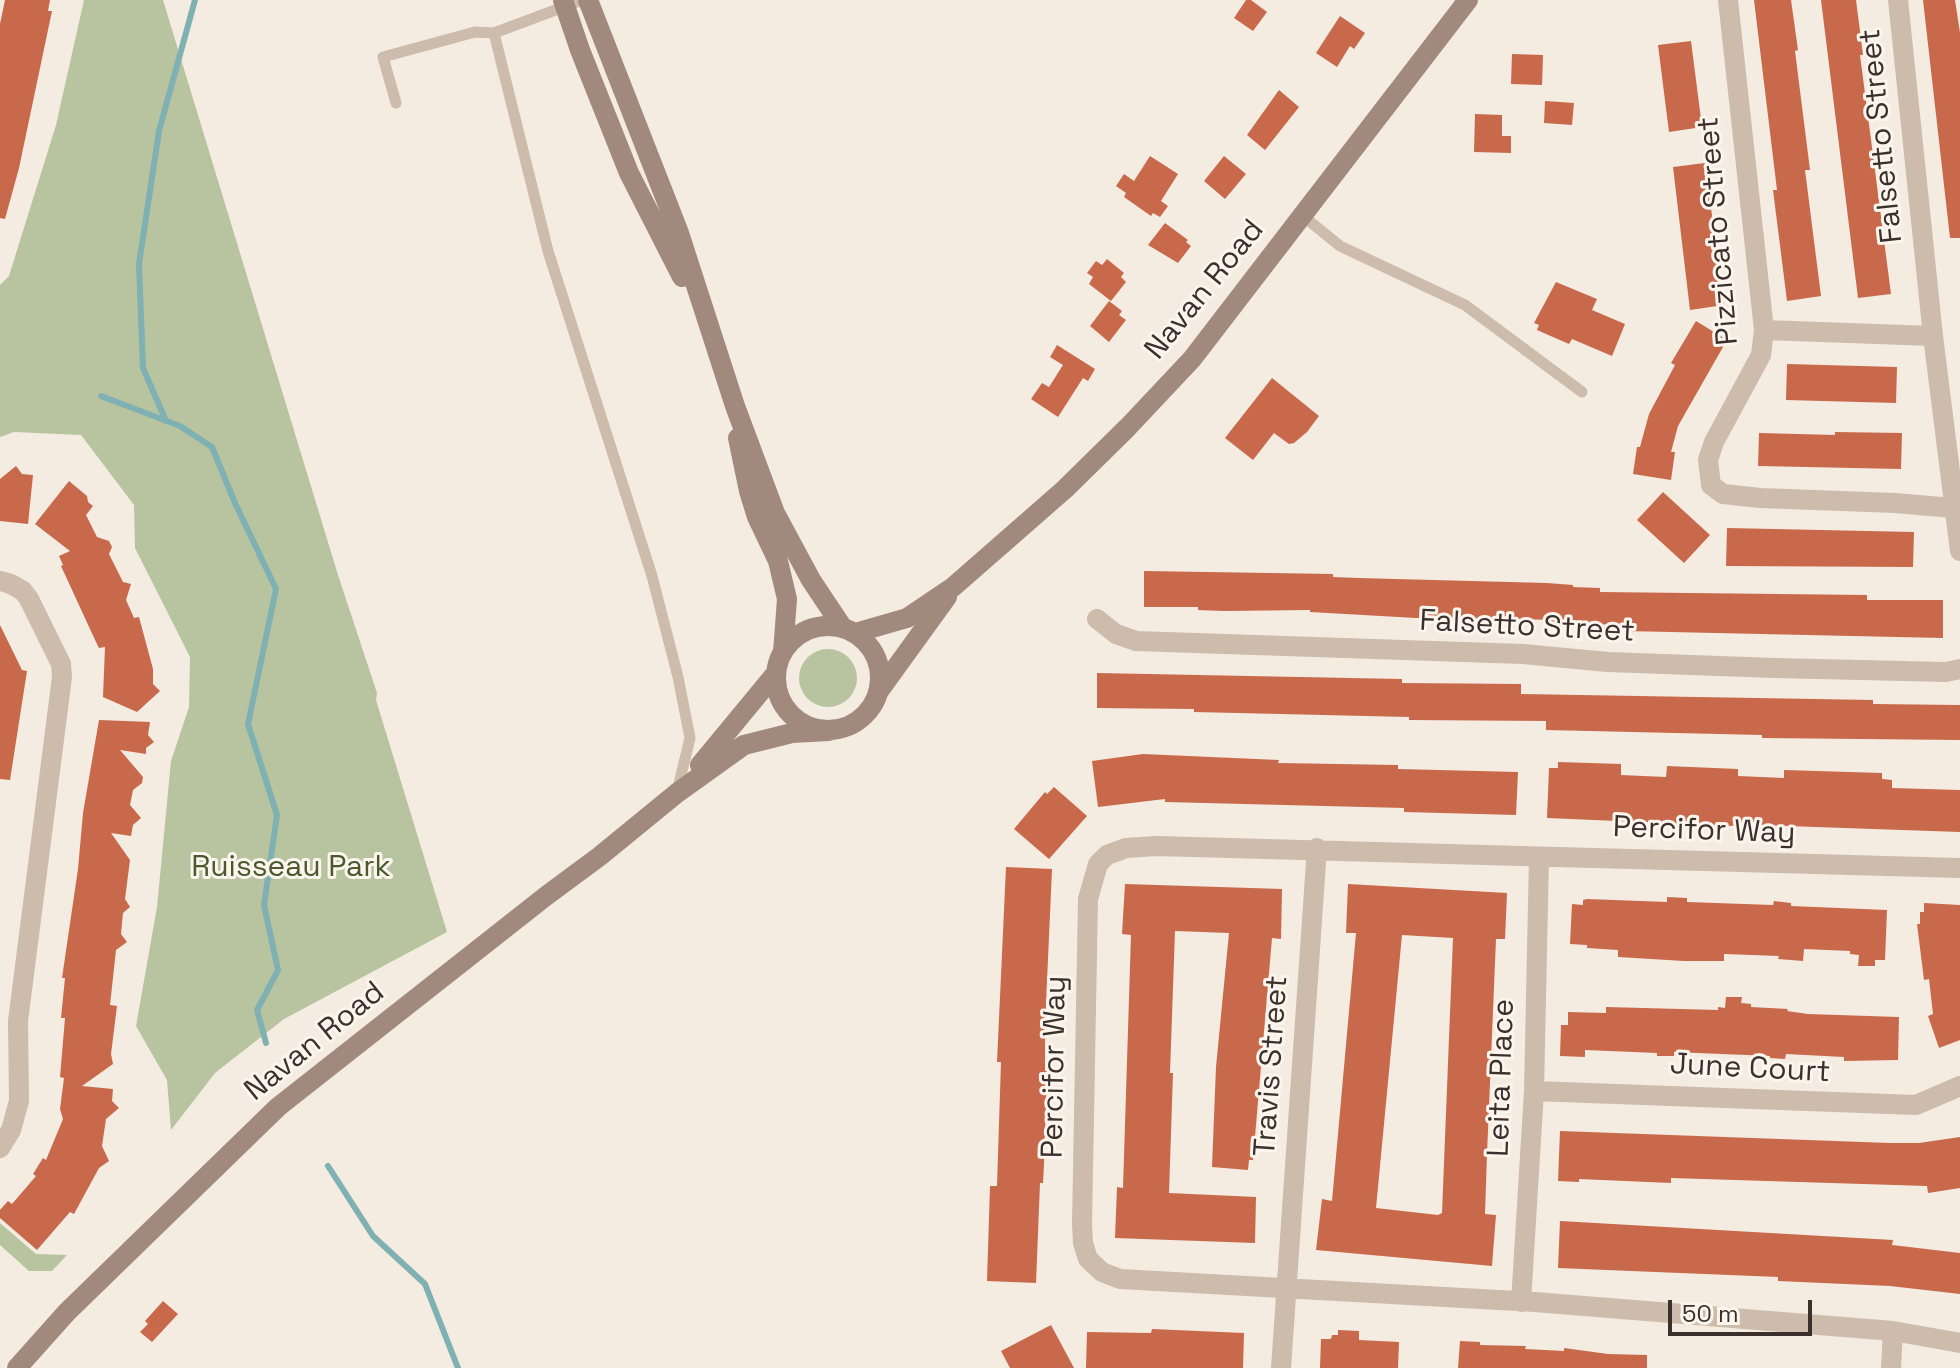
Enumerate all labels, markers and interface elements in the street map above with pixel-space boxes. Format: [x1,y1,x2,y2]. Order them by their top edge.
street label: Falsetto Street [1853,27,1911,245]
street label: Pizzicato Street [1691,115,1747,347]
street label: Navan Road [1138,213,1272,367]
street label: Falsetto Street [1418,603,1636,651]
street label: Percifor Way [1612,810,1796,852]
park label: Ruisseau Park [191,850,391,886]
street label: Travis Street [1248,974,1296,1158]
street label: Navan Road [238,975,392,1109]
street label: Percifor Way [1035,975,1075,1159]
street label: Leita Place [1481,998,1523,1158]
street label: June Court [1669,1047,1831,1091]
scale bar [1672,1284,1816,1334]
text: 50 m [1682,1298,1739,1329]

